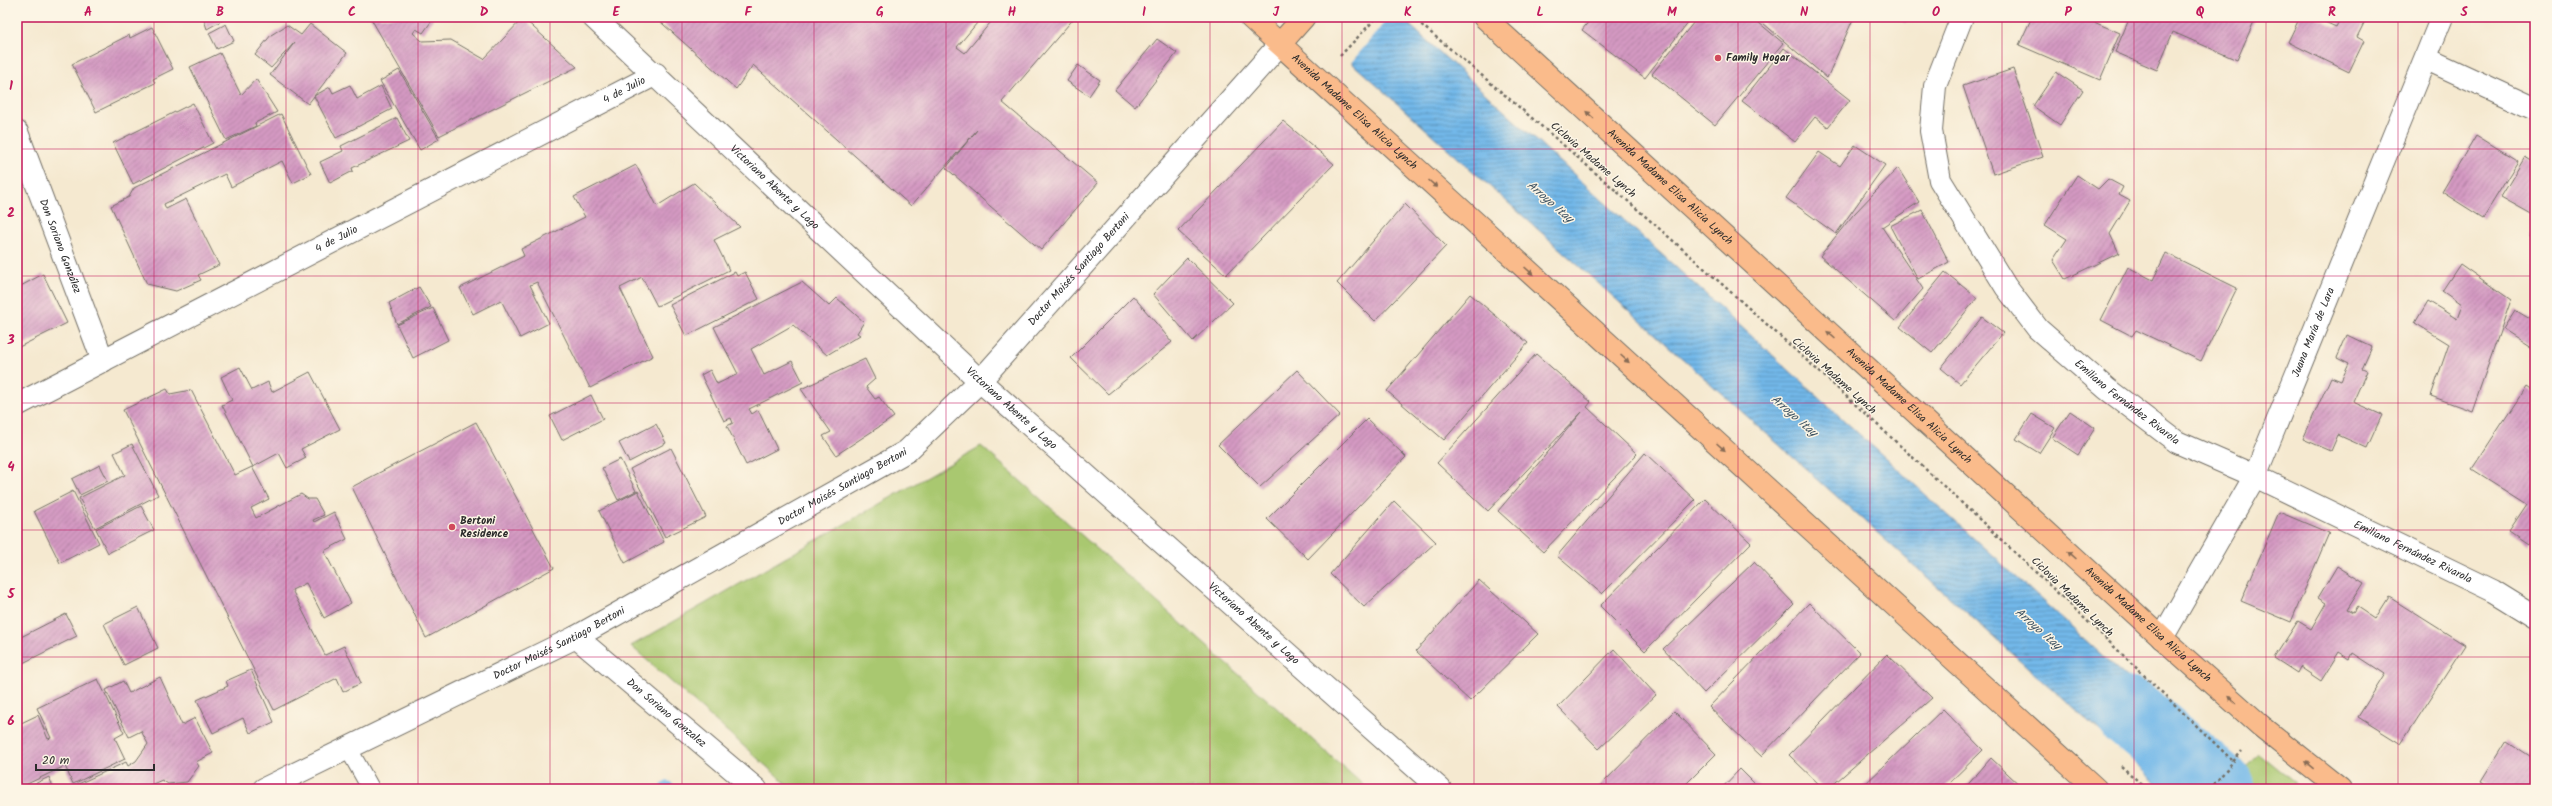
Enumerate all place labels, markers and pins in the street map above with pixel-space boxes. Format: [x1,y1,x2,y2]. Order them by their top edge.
place label: Family Hogar [1726,49,1790,67]
marker: Family Hogar [1713,53,1723,63]
place label: Bertoni Residence [460,512,509,543]
marker: Bertoni Residence [447,522,457,532]

